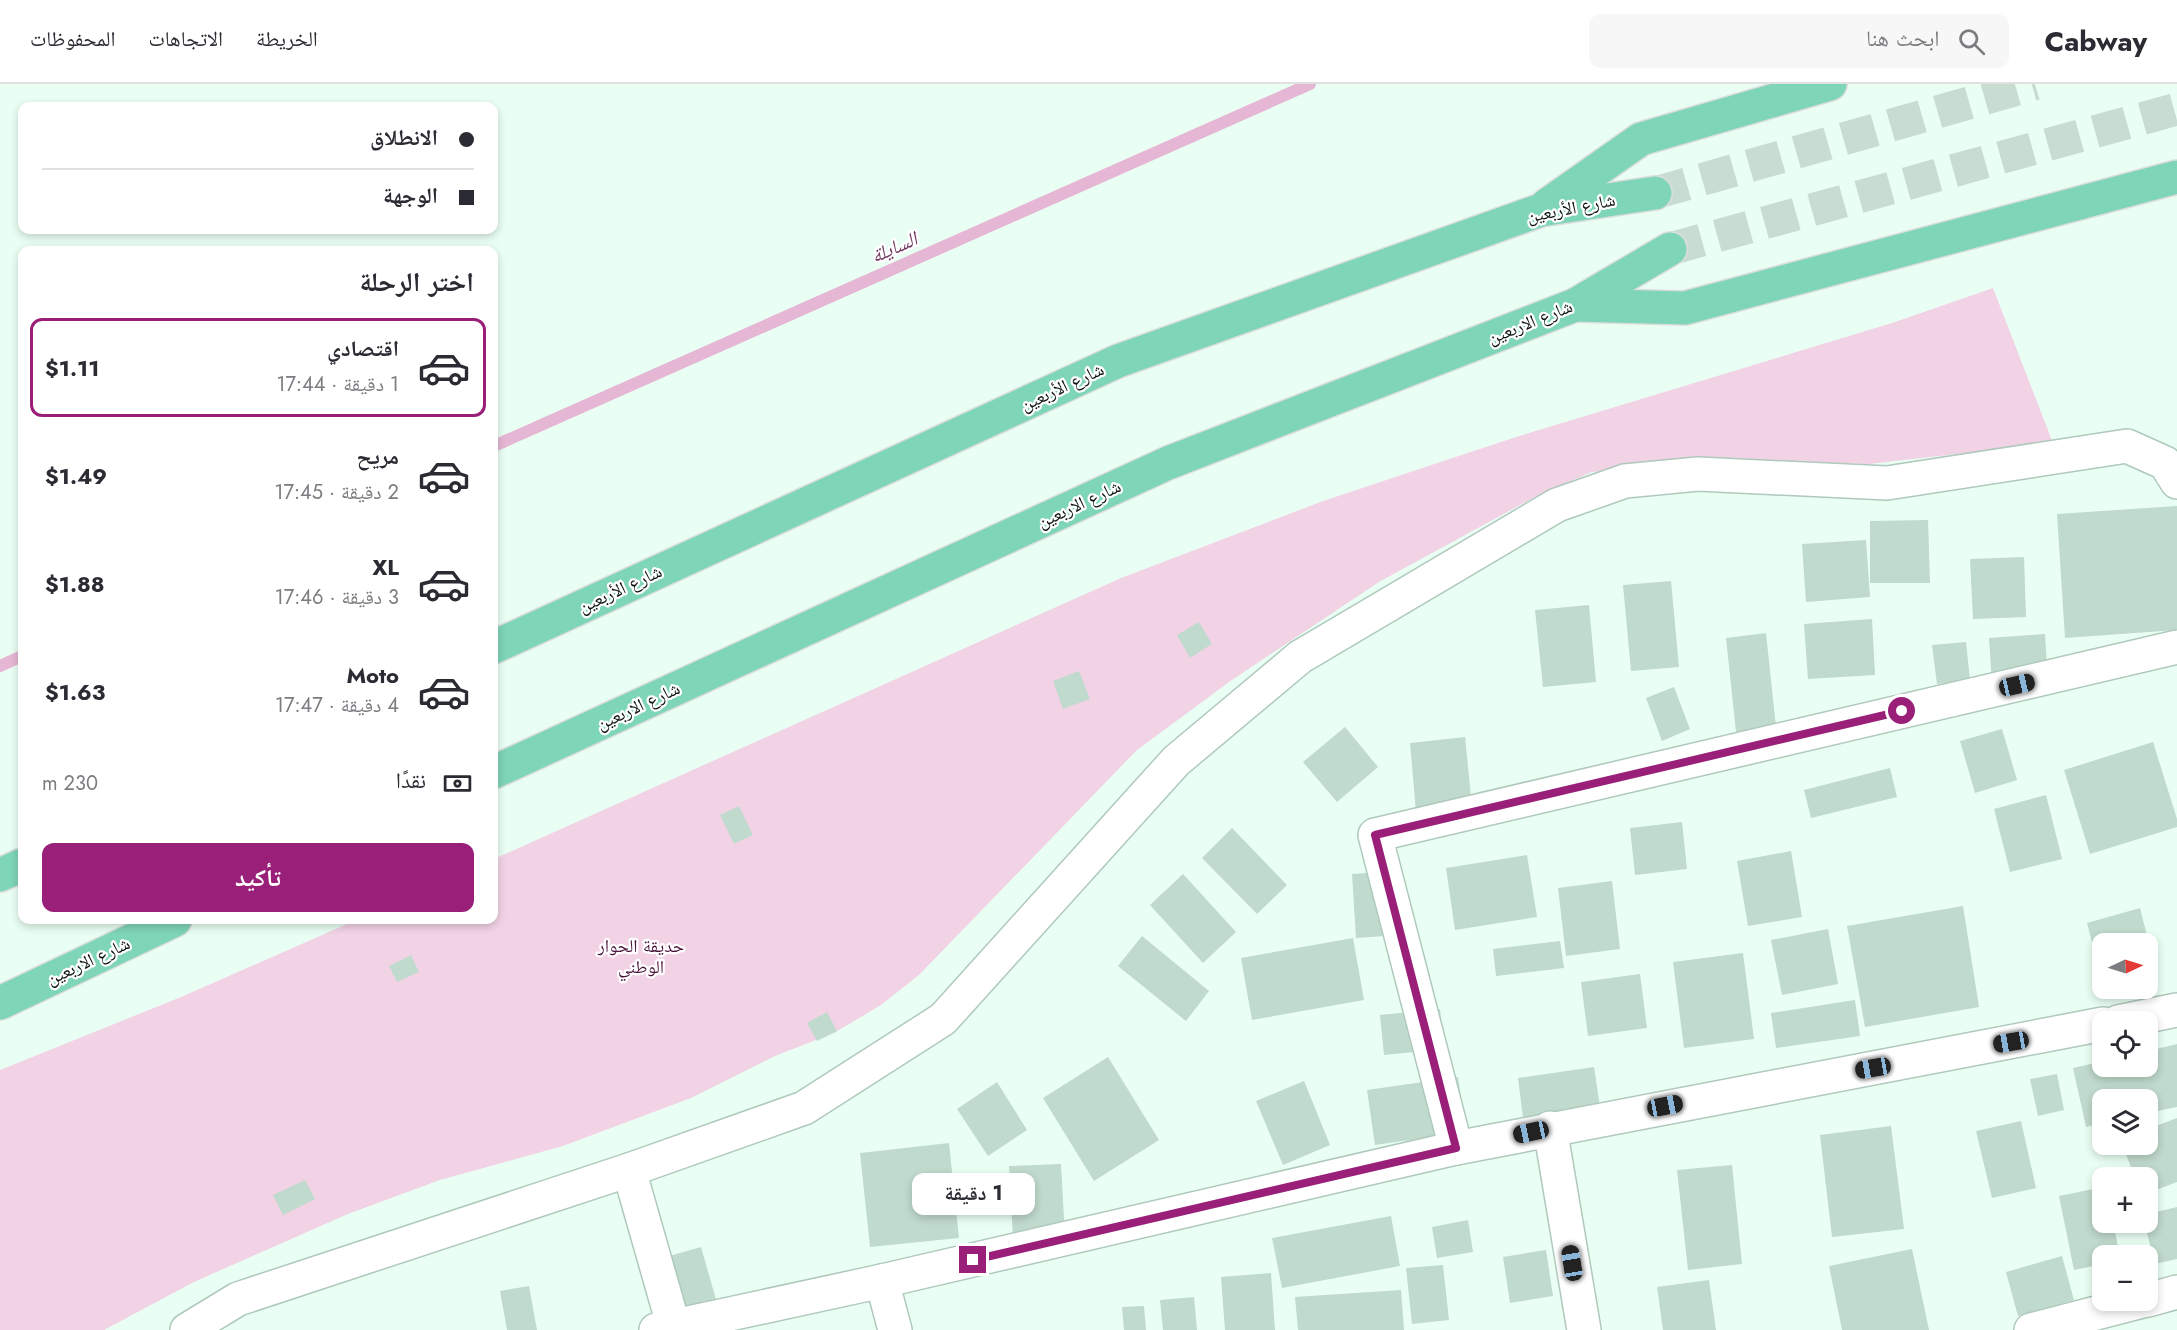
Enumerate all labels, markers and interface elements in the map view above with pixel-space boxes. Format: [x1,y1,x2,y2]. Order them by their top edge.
search box [1589,14,2009,68]
text: Cabway [2045,21,2147,62]
text: ابحث هنا [1866,22,1940,54]
text: المحفوظات [30,24,115,54]
text: الاتجاهات [148,24,223,54]
text: الخريطة [256,24,318,54]
icon: search [1955,25,1988,58]
text: الانطلاق [370,121,438,153]
text: الوجهة [383,179,438,211]
street label: شارع الأربعين [1525,187,1617,229]
water label: السايلة [866,224,924,270]
text: اختر الرحلة [359,262,474,301]
street label: شارع الاربعين [1484,293,1576,351]
text: اقتصادي [327,332,399,364]
icon: car [417,341,471,395]
text: $1.11 [45,352,99,384]
street label: شارع الأربعين [1016,356,1108,418]
text: 1 دقيقة · 17:44 [277,370,399,399]
text: مريح [356,440,399,472]
icon: car [417,449,471,503]
text: $1.49 [45,460,107,492]
street label: شارع الاربعين [1033,473,1125,535]
text: 2 دقيقة · 17:45 [274,478,399,507]
text: XL [372,551,399,583]
icon: car [417,557,471,611]
street label: شارع الأربعين [574,558,666,620]
text: $1.88 [45,568,105,600]
text: 3 دقيقة · 17:46 [275,583,399,612]
text: Moto [346,659,399,691]
icon: car [417,665,471,719]
car [1997,672,2037,698]
street label: شارع الاربعين [592,675,684,737]
text: $1.63 [45,676,105,708]
text: 4 دقيقة · 17:47 [275,691,399,720]
route start [1888,697,1915,724]
text: نقدًا [396,764,426,796]
icon: cash [441,767,474,800]
text: 230 m [42,769,98,798]
button: تأكيد [42,843,474,912]
street label: شارع الاربعين [42,930,134,992]
park label: حديقة الحوار الوطني [597,933,684,982]
north arrow [2092,933,2158,999]
map controls [2092,933,2158,1311]
button: locate [2092,1011,2158,1077]
car [1992,1030,2030,1054]
car [1854,1056,1892,1080]
button: layers [2092,1089,2158,1155]
car [1646,1094,1684,1118]
car [1512,1119,1550,1145]
button: + [2092,1167,2158,1233]
callout: 1 دقيقة [912,1173,1034,1215]
text: 1 دقيقة [944,1179,1003,1208]
car [1560,1244,1584,1282]
button: − [2092,1245,2158,1311]
route end [959,1246,986,1273]

